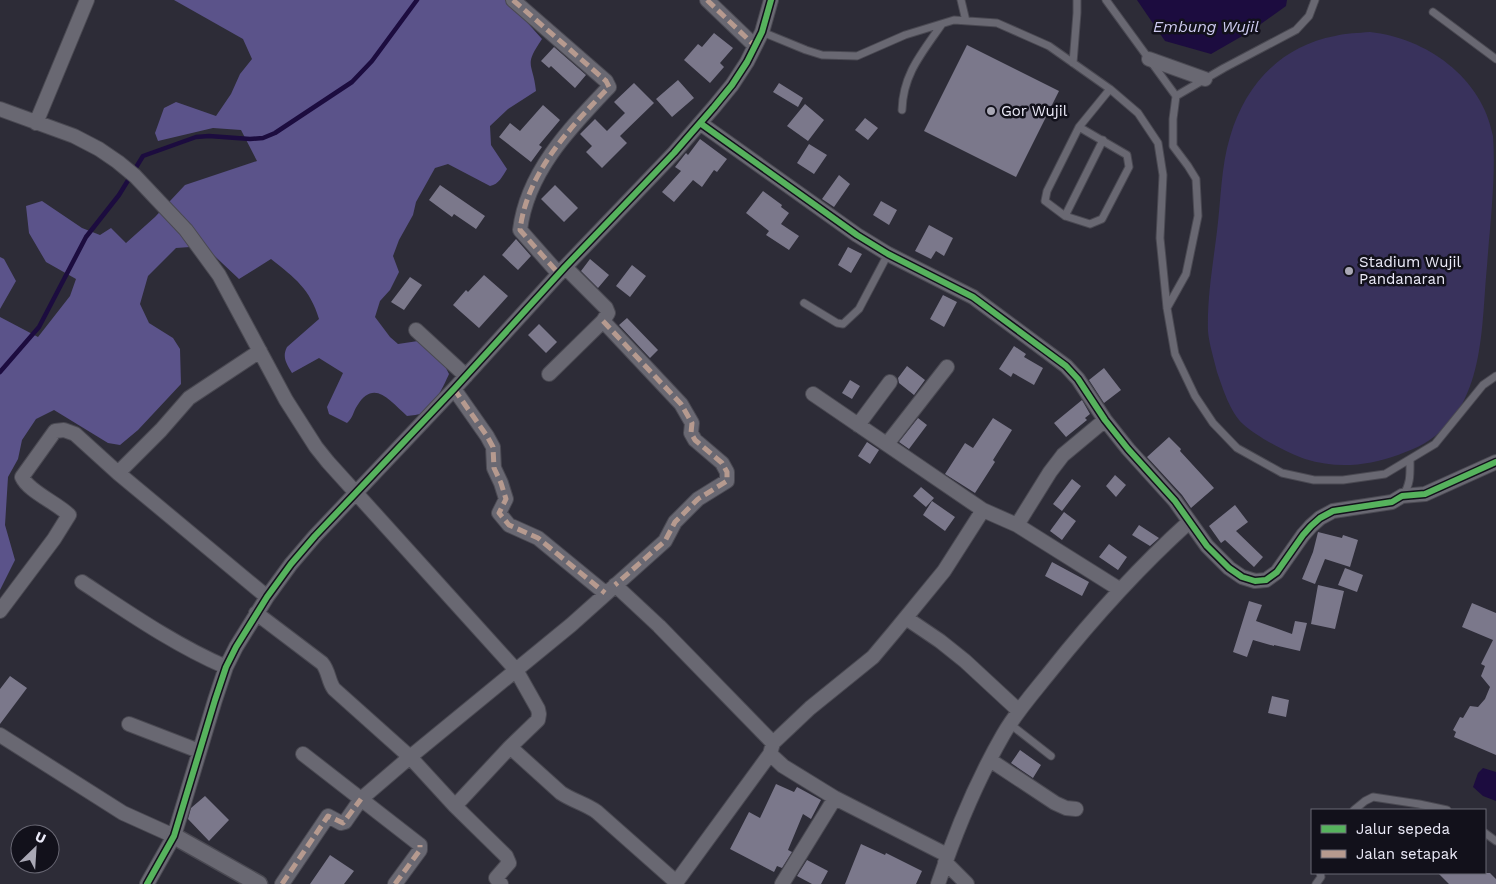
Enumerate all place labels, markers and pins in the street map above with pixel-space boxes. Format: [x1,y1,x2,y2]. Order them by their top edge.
place label: Gor Wujil [1001,102,1068,120]
marker: Gor Wujil [985,105,997,117]
place label: Stadium Wujil Pandanaran [1359,253,1461,288]
marker: Stadium Wujil Pandanaran [1343,265,1355,277]

